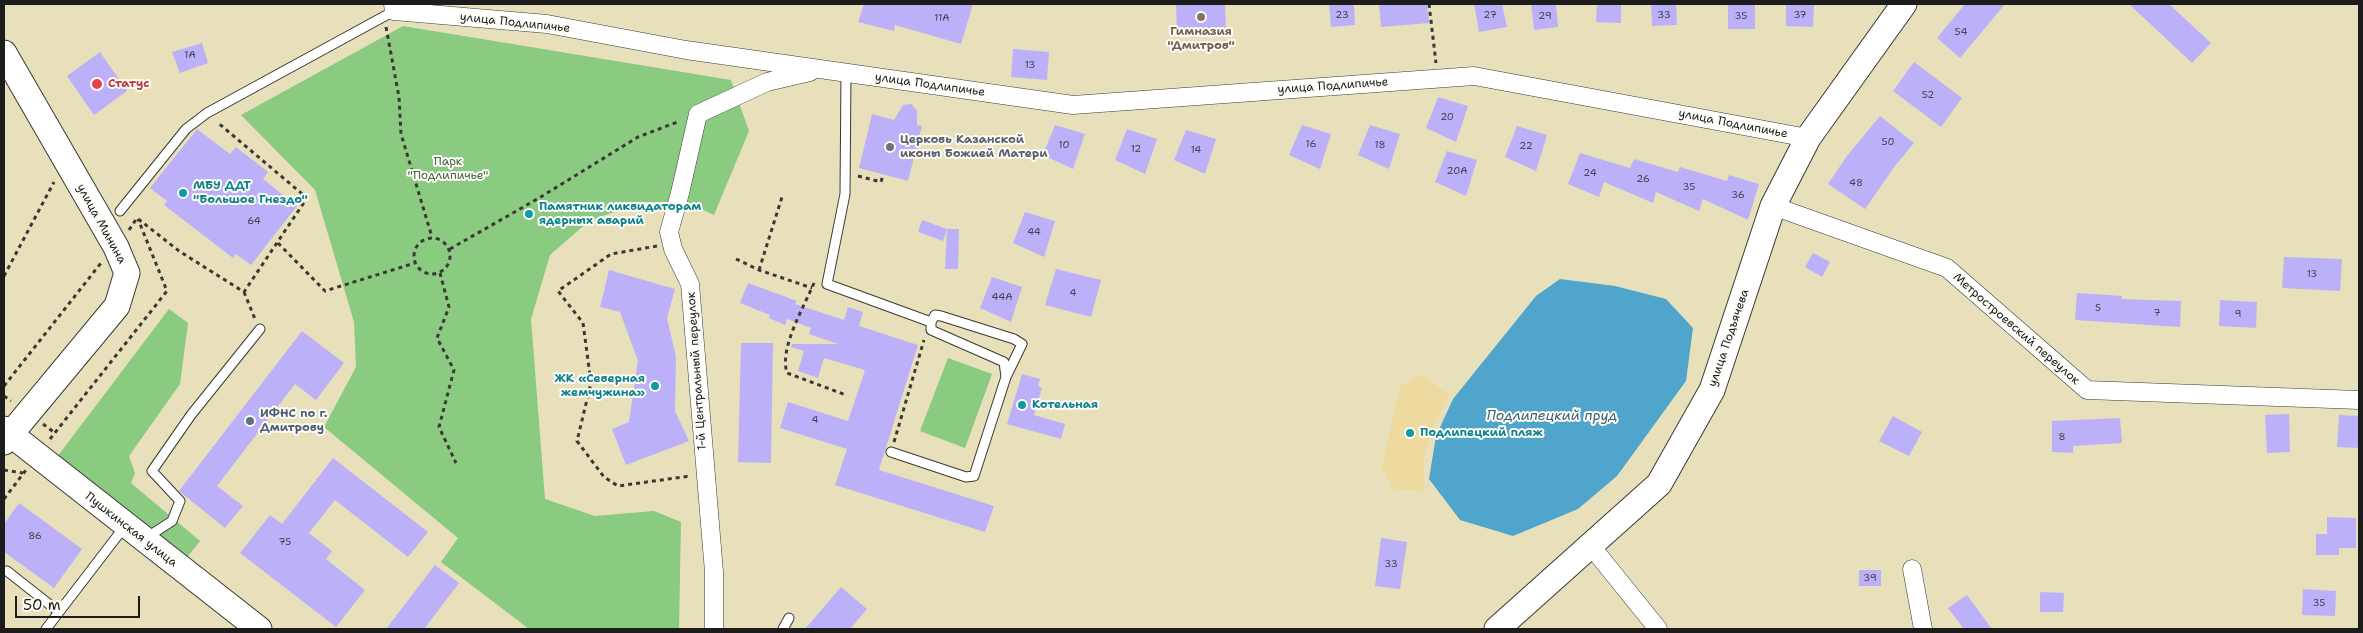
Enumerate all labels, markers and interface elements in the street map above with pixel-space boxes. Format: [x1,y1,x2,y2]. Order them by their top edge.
house number: 23 [1335,9,1349,21]
house number: 27 [1483,9,1497,21]
house number: 33 [1657,9,1671,21]
house number: 37 [1793,9,1807,21]
street label: улица Подлипичье [459,10,571,36]
house number: 29 [1538,10,1552,22]
house number: 35 [1735,10,1747,22]
marker: Гимназия "Дмитров" [1195,11,1207,23]
house number: 11А [934,12,950,24]
place label: Гимназия "Дмитров" [1167,25,1235,53]
house number: 54 [1955,26,1967,38]
house number: 1А [184,49,196,61]
house number: 13 [1025,59,1035,71]
street label: улица Подлипичье [874,70,986,100]
street label: улица Подлипичье [1277,75,1389,97]
marker: Статус [90,77,104,91]
place label: Статус [108,77,150,91]
house number: 52 [1922,89,1934,101]
street label: улица Подлипичье [1677,106,1789,142]
house number: 20 [1440,111,1454,123]
place label: Церковь Казанской иконы Божией Матери [900,133,1047,161]
house number: 50 [1881,136,1895,148]
house number: 16 [1306,138,1316,150]
house number: 10 [1059,139,1069,151]
house number: 18 [1374,139,1386,151]
house number: 22 [1519,140,1533,152]
marker: Церковь Казанской иконы Божией Матери [884,141,896,153]
house number: 12 [1131,143,1141,155]
house number: 14 [1191,144,1201,156]
park label: Парк "Подлипичье" [408,155,488,183]
house number: 20А [1447,165,1467,177]
house number: 24 [1583,167,1597,179]
house number: 26 [1636,173,1650,185]
house number: 48 [1849,177,1863,189]
place label: МБУ ДДТ "Большое Гнездо" [193,179,308,207]
house number: 35 [1683,181,1695,193]
street label: улица Минина [73,182,129,266]
marker: МБУ ДДТ "Большое Гнездо" [177,187,189,199]
house number: 36 [1731,189,1745,201]
place label: Памятник ликвидаторам ядерных аварий [539,200,701,228]
marker: Памятник ликвидаторам ядерных аварий [523,208,535,220]
house number: 64 [247,215,261,227]
house number: 44 [1027,226,1041,238]
house number: 13 [2307,268,2317,280]
street label: Метростроевский переулок [1950,270,2082,388]
house number: 4 [1070,287,1076,299]
street label: улица Подъячева [1706,287,1752,389]
street label: 1-й Центральный переулок [684,291,710,451]
house number: 44А [992,291,1012,303]
house number: 5 [2095,302,2101,314]
house number: 7 [2154,307,2160,319]
house number: 9 [2235,308,2241,320]
place label: ЖК «Северная жемчужина» [554,372,645,400]
marker: ЖК «Северная жемчужина» [649,380,661,392]
place label: Котельная [1032,398,1098,412]
marker: Котельная [1016,399,1028,411]
place label: ИФНС по г. Дмитрову [260,407,327,435]
water label: Подлипецкий пруд [1486,408,1618,424]
house number: 4 [812,414,818,426]
marker: ИФНС по г. Дмитрову [244,415,256,427]
place label: Подлипецкий пляж [1420,426,1543,440]
marker: Подлипецкий пляж [1404,427,1416,439]
house number: 8 [2059,431,2065,443]
street label: Пушкинская улица [82,490,180,570]
house number: 86 [28,530,42,542]
house number: 75 [279,536,291,548]
house number: 33 [1384,558,1398,570]
house number: 39 [1863,572,1877,584]
scale bar [18,586,142,618]
text: 50 m [23,595,61,615]
house number: 35 [2313,597,2325,609]

